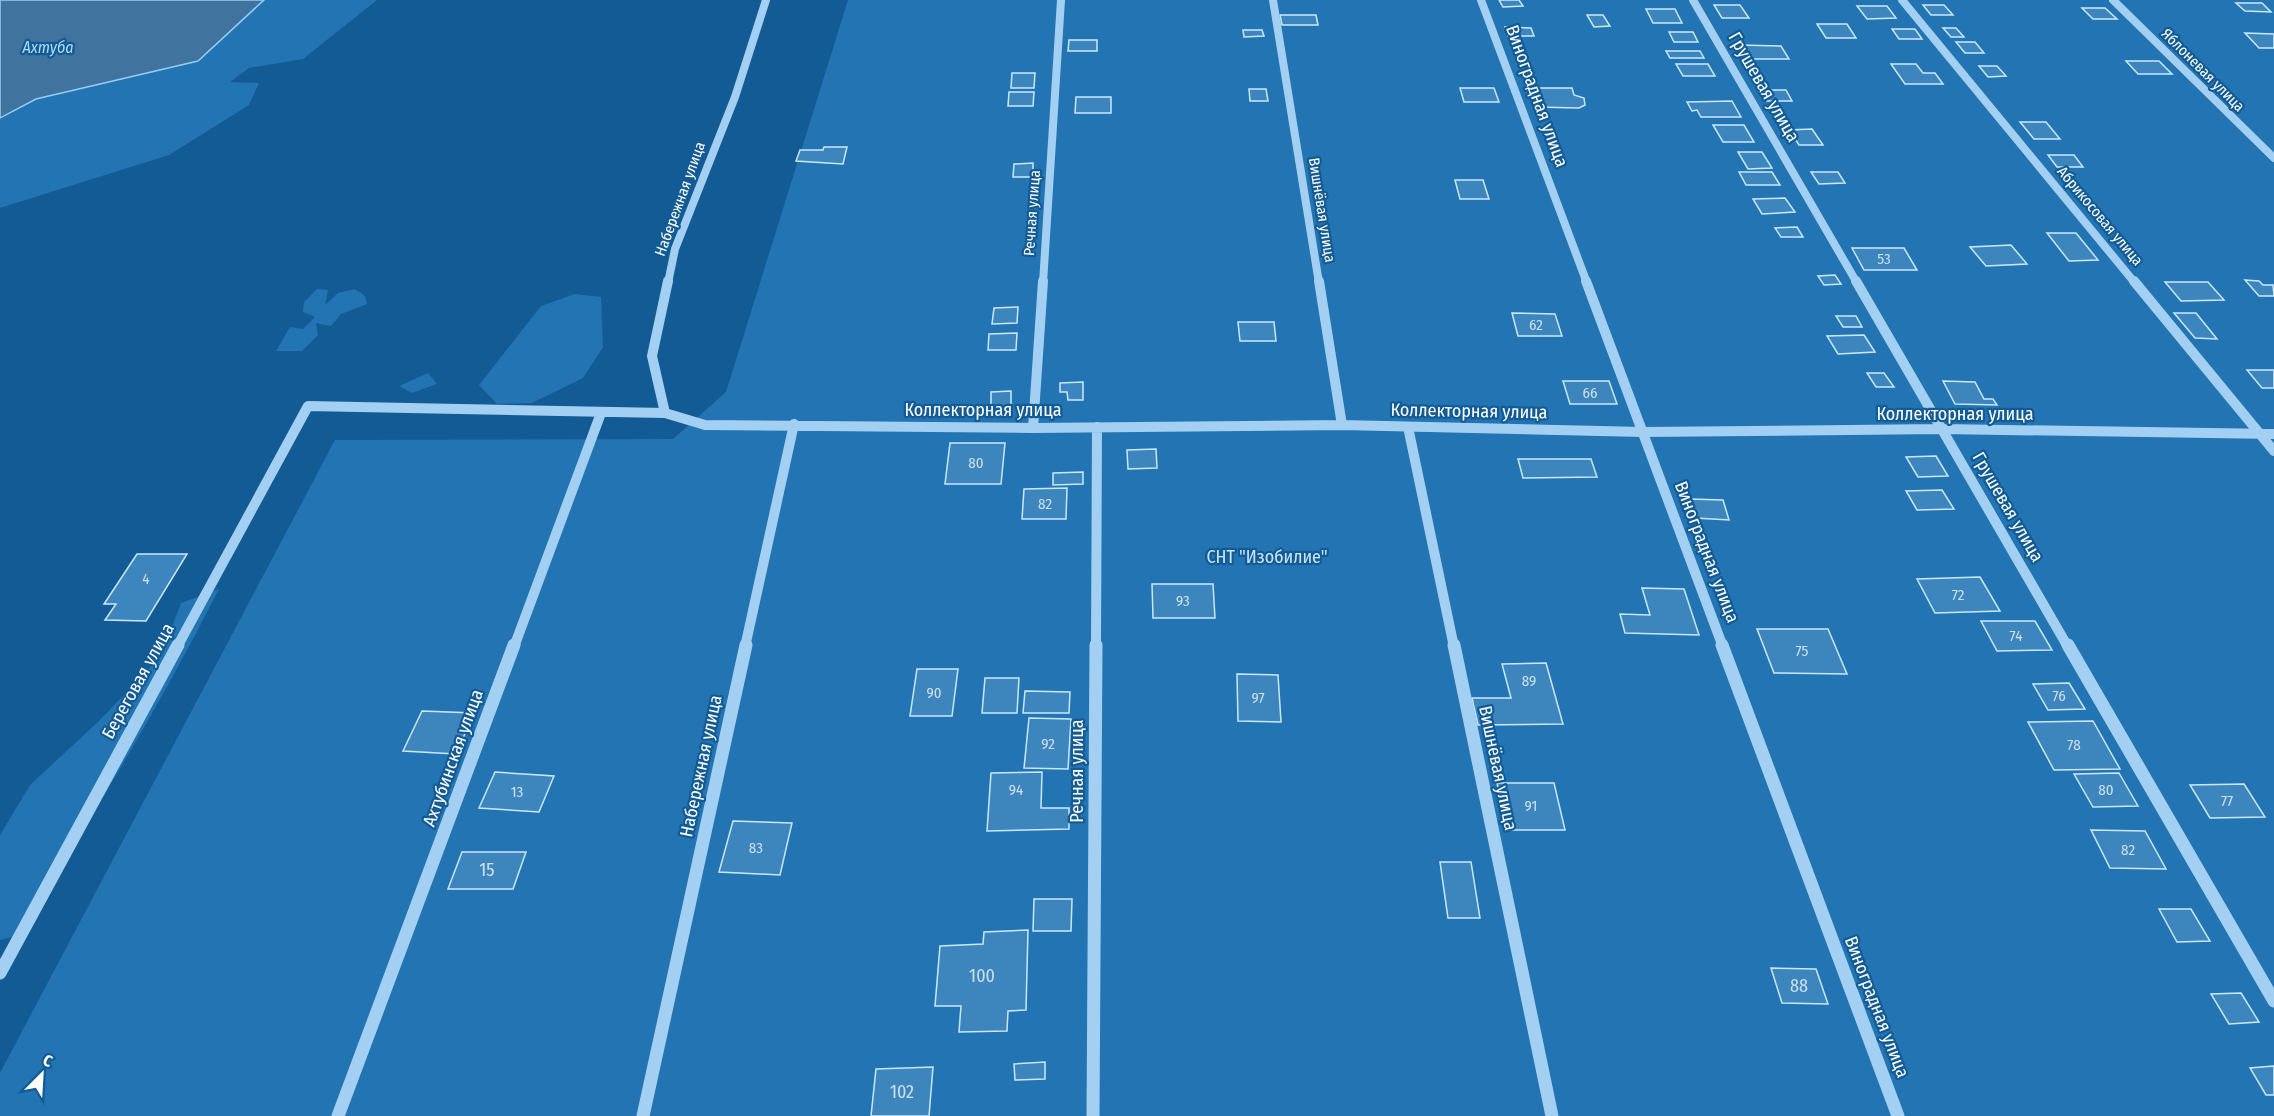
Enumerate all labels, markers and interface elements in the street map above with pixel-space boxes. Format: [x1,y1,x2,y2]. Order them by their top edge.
street label: Виноградная улица [1501,22,1573,170]
street label: Яблоневая улица [2158,25,2248,115]
street label: Грушевая улица [1724,28,1804,146]
water label: Ахтуба [21,38,74,57]
street label: Набережная улица [651,139,709,259]
street label: Вишнёвая улица [1305,156,1339,264]
street label: Абрикосовая улица [2053,163,2147,269]
street label: Речная улица [1020,169,1044,257]
house number: 53 [1877,250,1891,268]
house number: 62 [1529,316,1543,334]
house number: 66 [1583,384,1597,402]
street label: Коллекторная улица [904,399,1062,421]
street label: Коллекторная улица [1390,399,1548,423]
street label: Коллекторная улица [1876,403,2034,425]
street label: Грушевая улица [1968,448,2048,566]
house number: 80 [968,454,984,472]
street label: Виноградная улица [1670,478,1744,626]
house number: 82 [1038,495,1052,513]
park label: СНТ "Изобилие" [1206,546,1328,568]
house number: 4 [142,570,150,588]
house number: 72 [1952,586,1965,604]
house number: 93 [1176,592,1190,610]
street label: Береговая улица [97,619,179,743]
house number: 74 [2010,627,2022,645]
house number: 75 [1796,642,1808,660]
house number: 89 [1522,672,1536,690]
house number: 90 [926,684,942,702]
street label: Ахтубинская улица [418,686,488,830]
house number: 76 [2052,687,2066,705]
house number: 97 [1251,689,1265,707]
street label: Набережная улица [675,693,727,839]
street label: Вишнёвая улица [1474,704,1522,832]
street label: Речная улица [1066,719,1088,823]
house number: 92 [1041,735,1055,753]
house number: 78 [2067,736,2081,754]
house number: 94 [1009,781,1023,799]
house number: 80 [2098,781,2114,799]
house number: 13 [511,783,524,801]
house number: 77 [2221,792,2233,810]
house number: 91 [1525,797,1537,815]
house number: 83 [749,839,763,857]
house number: 82 [2121,841,2135,859]
house number: 15 [479,859,495,881]
street label: Виноградная улица [1840,933,1914,1081]
house number: 100 [969,965,995,987]
house number: 88 [1790,975,1808,997]
north arrow [12,1044,72,1104]
text: С [40,1050,56,1071]
house number: 102 [890,1081,914,1103]

